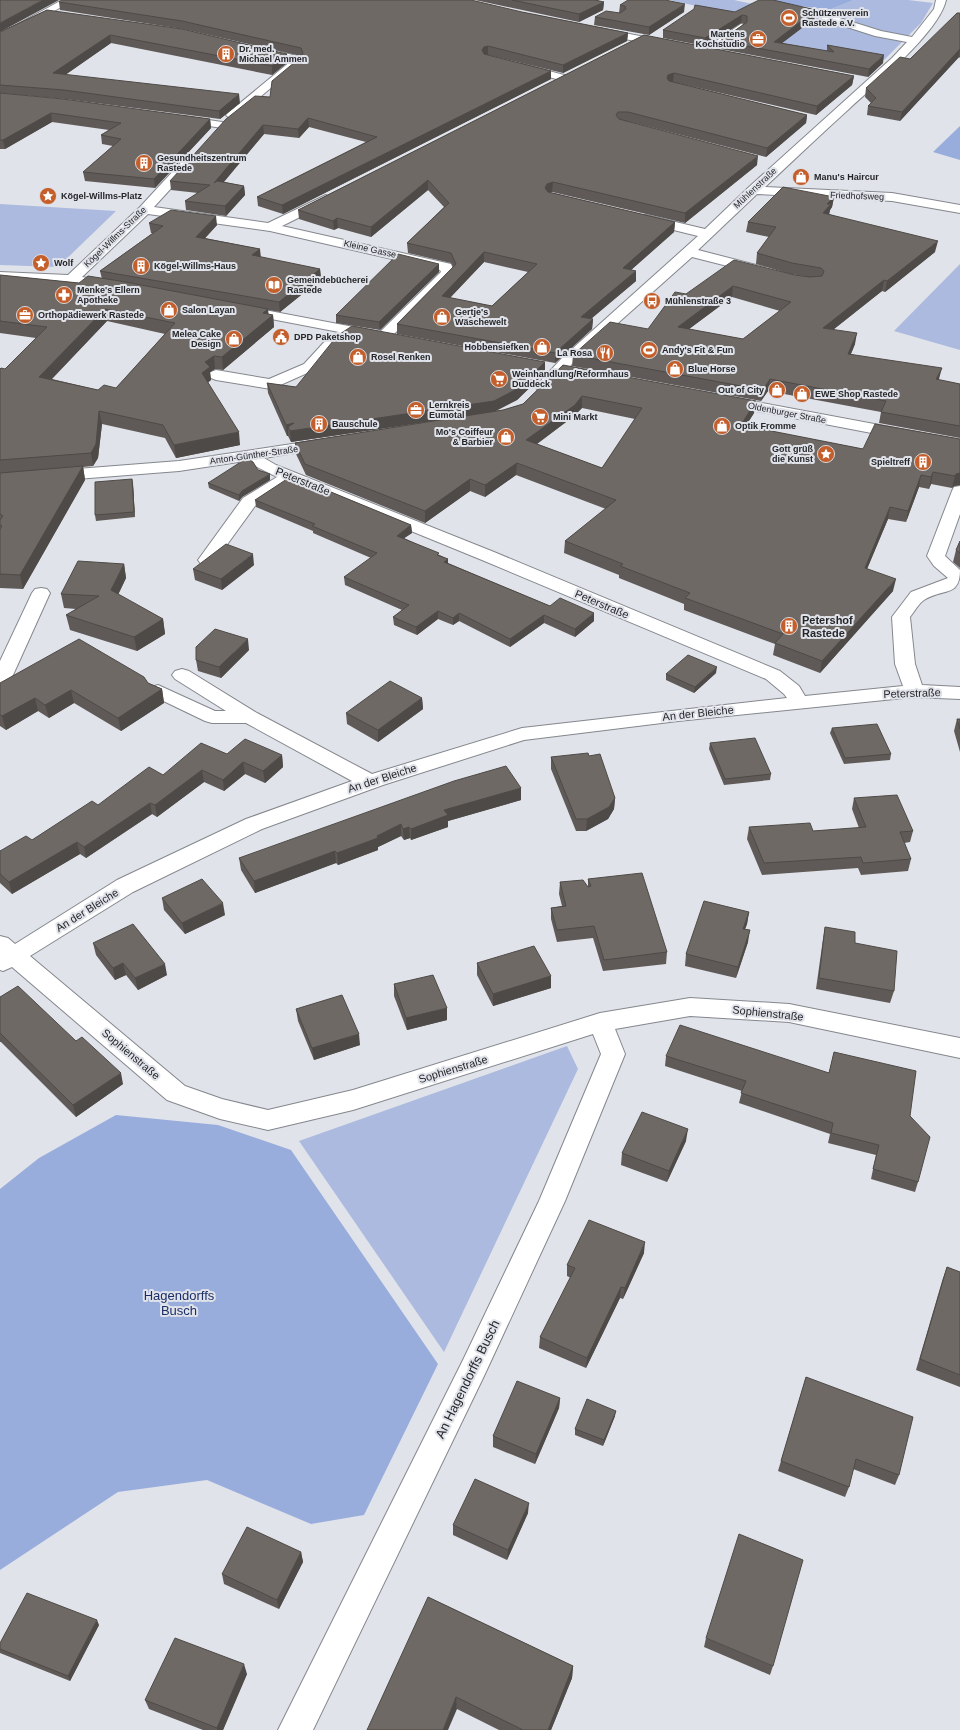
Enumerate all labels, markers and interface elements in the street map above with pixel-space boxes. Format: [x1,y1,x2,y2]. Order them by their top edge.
sports icon: Schützenverein Rastede e.V. [779,8,799,28]
place label: Schützenverein Rastede e.V. [802,8,869,28]
place label: Martens Kochstudio [696,29,745,49]
office icon: Martens Kochstudio [748,29,768,49]
building icon: Dr. med. Michael Ammen [216,44,236,64]
place label: Dr. med. Michael Ammen [239,44,307,64]
building icon: Gesundheitszentrum Rastede [134,153,154,173]
place label: Gesundheitszentrum Rastede [157,153,247,173]
street label: Mühlenstraße [731,166,779,210]
shop icon: Manu's Haircur [791,167,811,187]
place label: Manu's Haircur [814,172,879,182]
place icon: Kögel-Willms-Platz [38,186,58,206]
street label: Friedhofsweg [830,190,884,202]
place label: Kögel-Willms-Platz [61,191,142,201]
street label: Kögel-Willms-Straße [82,205,148,269]
street label: Kleine Gasse [343,238,397,260]
place icon: Wolf [31,253,51,273]
building icon: Kögel-Willms-Haus [131,256,151,276]
place label: Wolf [54,258,74,268]
place label: Kögel-Willms-Haus [154,261,236,271]
library icon: Gemeindebücherei Rastede [264,275,284,295]
place label: Gemeindebücherei Rastede [287,275,368,295]
pharmacy icon: Menke's Ellern Apotheke [54,285,74,305]
place label: Menke's Ellern Apotheke [77,285,140,305]
bus stop icon: Mühlenstraße 3 [642,291,662,311]
place label: Mühlenstraße 3 [665,296,731,306]
shop icon: Salon Layan [159,300,179,320]
office icon: Orthopädiewerk Rastede [15,305,35,325]
place label: Salon Layan [182,305,235,315]
shop icon: Gertje's Wäschewelt [432,307,452,327]
place label: Gertje's Wäschewelt [455,307,507,327]
place label: Orthopädiewerk Rastede [38,310,144,320]
public building icon: DPD Paketshop [271,327,291,347]
place label: Melea Cake Design [172,329,221,349]
shop icon: Melea Cake Design [224,329,244,349]
place label: DPD Paketshop [294,332,362,342]
shop icon: Hobbensiefken [532,337,552,357]
sports icon: Andy's Fit & Fun [639,340,659,360]
place label: Hobbensiefken [464,342,529,352]
restaurant icon: La Rosa [595,343,615,363]
place label: Andy's Fit & Fun [662,345,733,355]
shop icon: Rosel Renken [348,347,368,367]
place label: La Rosa [557,348,593,358]
place label: Rosel Renken [371,352,431,362]
shop icon: Blue Horse [665,359,685,379]
place label: Blue Horse [688,364,736,374]
supermarket icon: Weinhandlung/Reformhaus Duddeck [489,369,509,389]
place label: Weinhandlung/Reformhaus Duddeck [512,369,629,389]
shop icon: Out of City [767,380,787,400]
shop icon: EWE Shop Rastede [792,384,812,404]
place label: Out of City [718,385,764,395]
place label: EWE Shop Rastede [815,389,898,399]
office icon: Lernkreis Eumotal [406,400,426,420]
place label: Lernkreis Eumotal [429,400,470,420]
street label: Oldenburger Straße [747,401,827,425]
supermarket icon: Mini Markt [530,407,550,427]
place label: Mini Markt [553,412,598,422]
building icon: Bauschule [309,414,329,434]
shop icon: Optik Fromme [712,416,732,436]
place label: Bauschule [332,419,378,429]
place label: Optik Fromme [735,421,796,431]
place label: Mo's Coiffeur & Barbier [436,427,493,447]
shop icon: Mo's Coiffeur & Barbier [496,427,516,447]
street label: Anton-Günther-Straße [209,444,299,466]
place label: Gott grüß die Kunst [772,444,813,464]
place icon: Gott grüß die Kunst [816,444,836,464]
building icon: Spieltreff [913,452,933,472]
place label: Spieltreff [871,457,911,467]
street label: Peterstraße [274,465,332,497]
street label: Peterstraße [573,587,631,621]
place label: Petershof Rastede [802,614,853,639]
building icon: Petershof Rastede [779,616,799,636]
street label: Peterstraße [883,686,941,700]
street label: An der Bleiche [662,703,734,723]
street label: An der Bleiche [346,761,418,795]
street label: An der Bleiche [53,886,121,934]
street label: Sophienstraße [732,1003,804,1023]
street label: Sophienstraße [100,1026,162,1082]
street label: Sophienstraße [417,1053,489,1085]
park label: Hagendorffs Busch [144,1288,215,1318]
street label: An Hagendorffs Busch [432,1318,503,1441]

